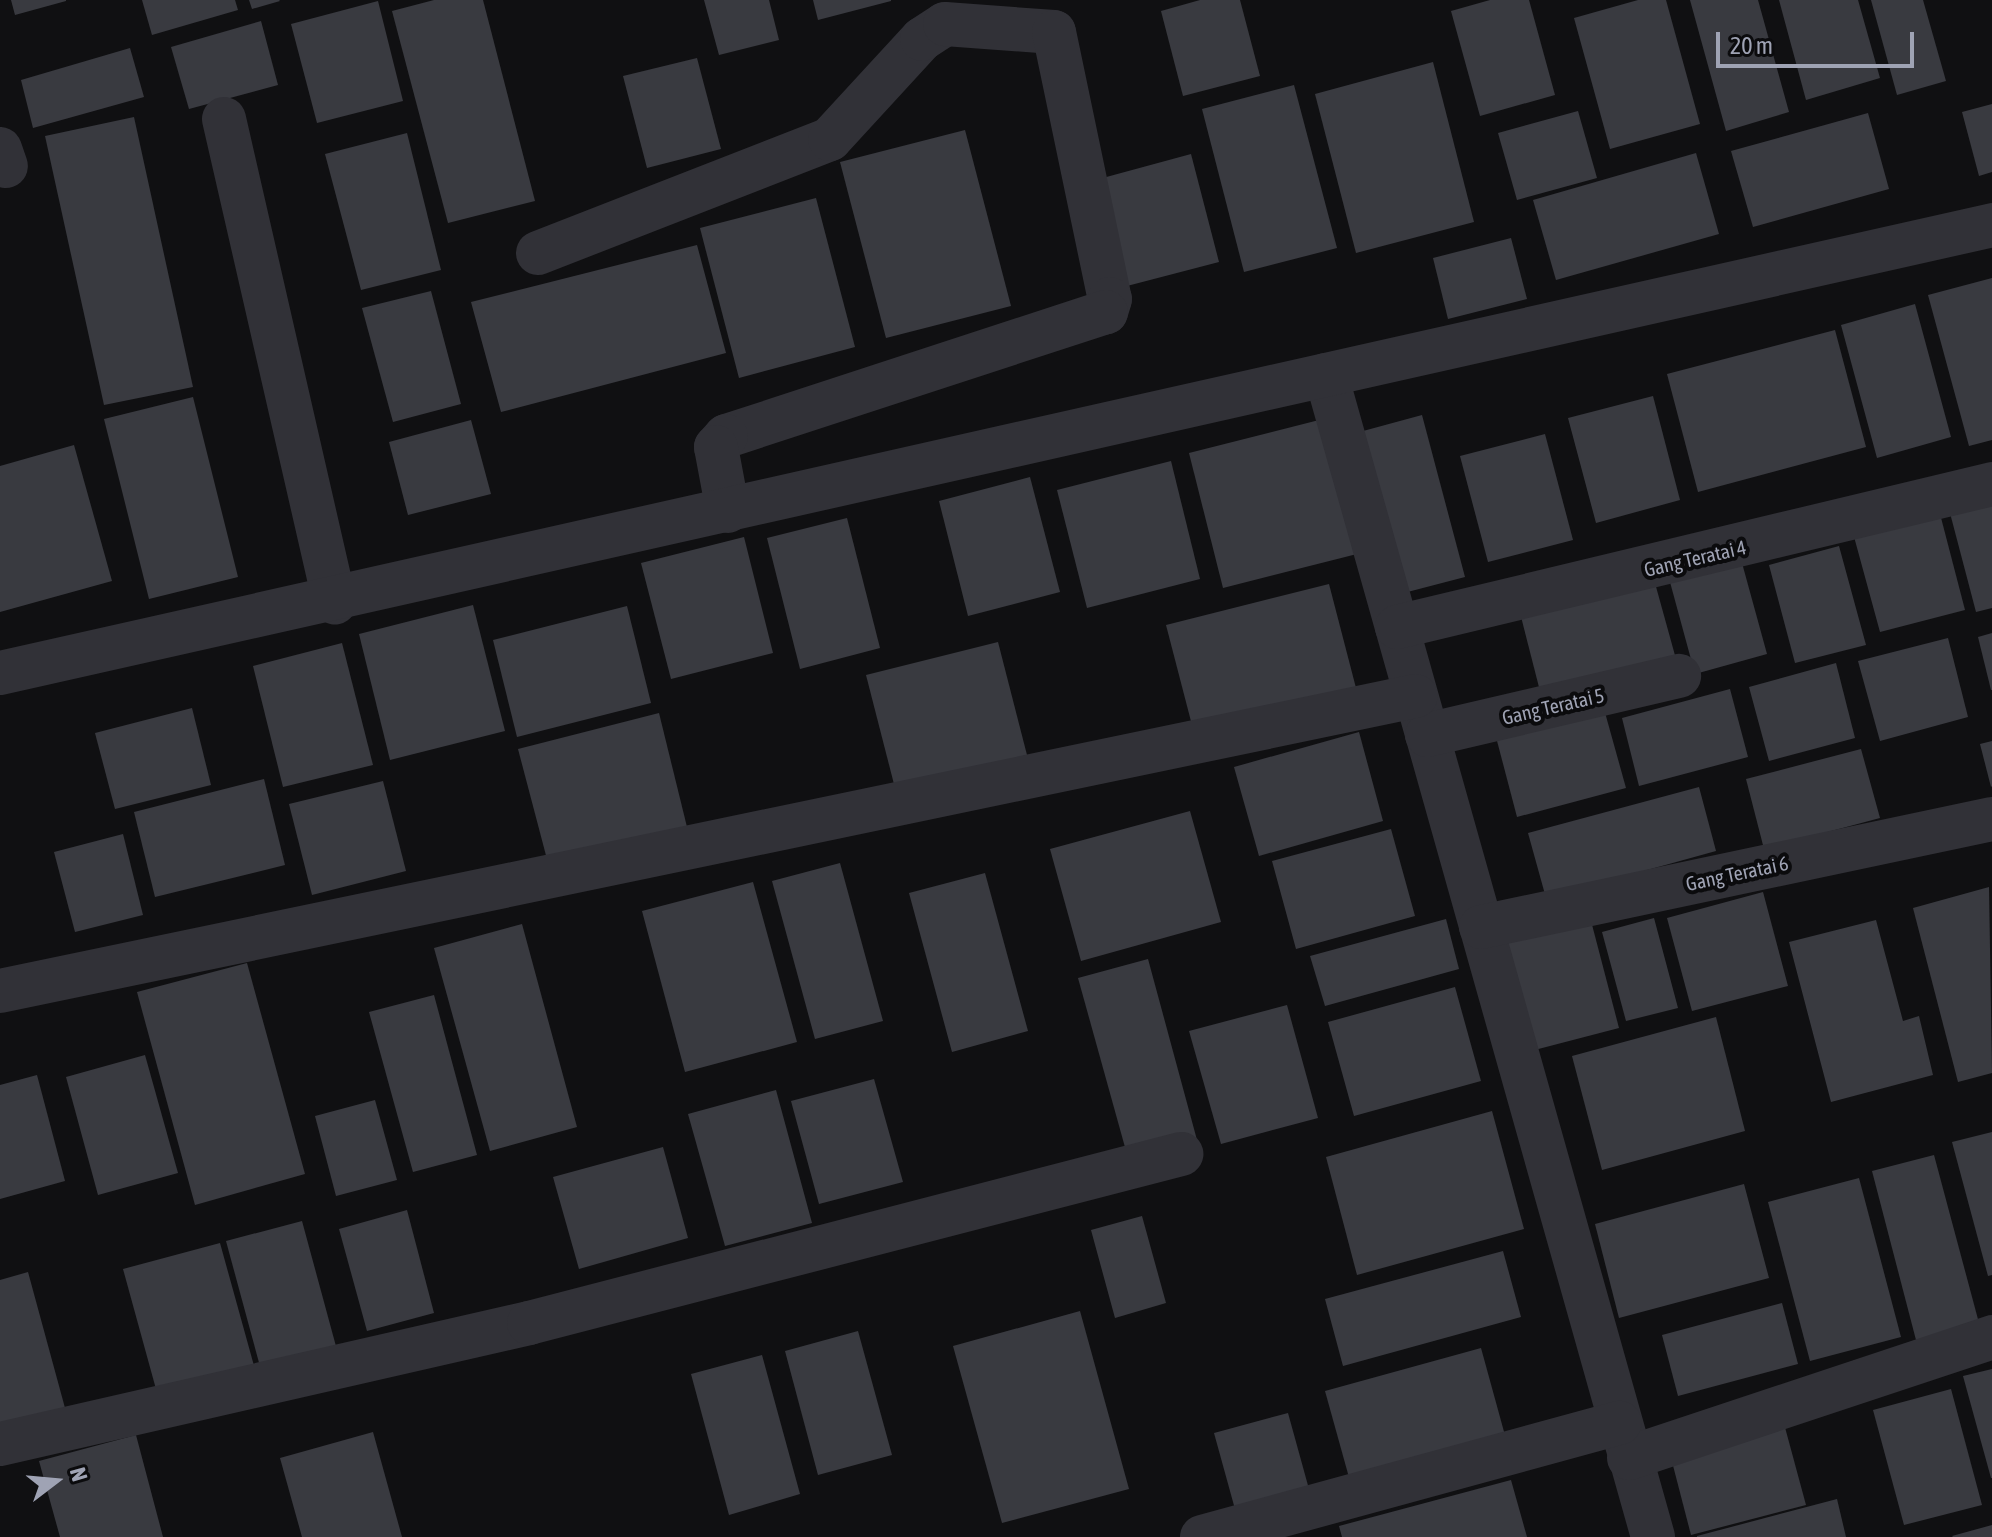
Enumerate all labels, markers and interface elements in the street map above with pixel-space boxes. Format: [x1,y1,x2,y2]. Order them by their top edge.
scale bar [1720,16,1918,66]
text: 20 m [1730,32,1773,59]
street label: Gang Teratai 4 [1642,535,1748,581]
street label: Gang Teratai 5 [1500,683,1606,729]
street label: Gang Teratai 6 [1684,850,1790,896]
north arrow [16,1441,96,1521]
text: N [65,1465,93,1484]

